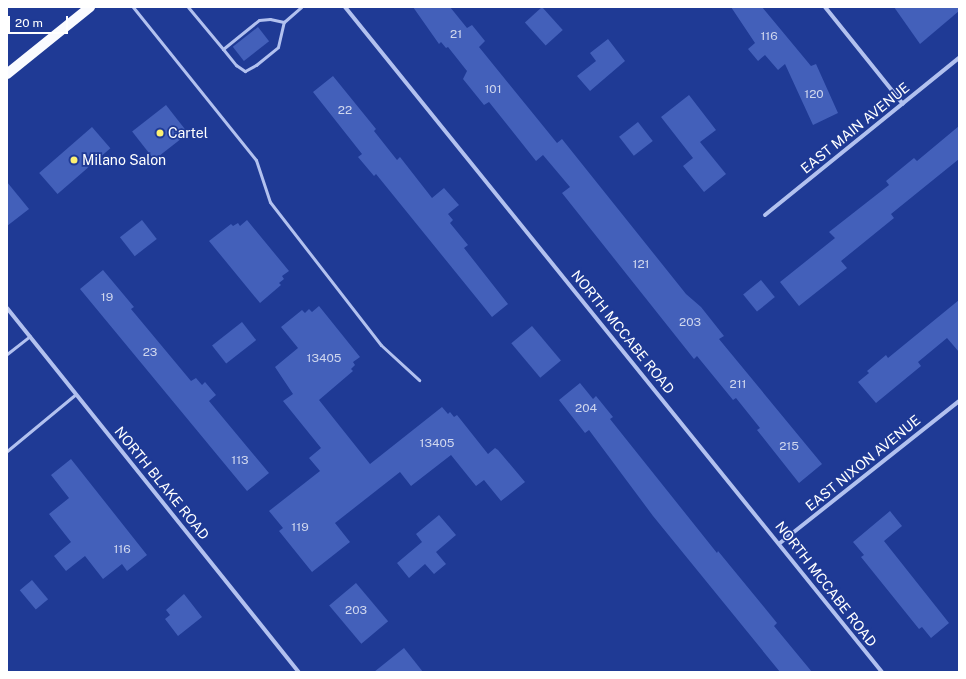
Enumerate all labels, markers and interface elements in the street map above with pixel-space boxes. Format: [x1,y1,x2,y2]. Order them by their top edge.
scale bar [10,8,70,34]
text: 20 m [15,16,43,30]
house number: 21 [450,28,462,42]
house number: 116 [760,30,778,44]
street label: EAST MAIN AVENUE [797,79,913,177]
house number: 101 [484,83,502,97]
house number: 120 [804,88,824,102]
house number: 22 [338,104,352,118]
place label: Cartel [168,125,208,141]
marker: Cartel [155,128,165,138]
place label: Milano Salon [82,152,166,168]
marker: Milano Salon [69,155,79,165]
house number: 121 [633,258,649,272]
street label: NORTH MCCABE ROAD [568,267,678,397]
house number: 19 [101,291,113,305]
house number: 203 [679,316,701,330]
house number: 23 [143,346,157,360]
house number: 13405 [307,352,341,366]
house number: 211 [730,378,746,392]
house number: 204 [575,402,597,416]
street label: EAST NIXON AVENUE [802,412,924,514]
street label: NORTH BLAKE ROAD [111,423,213,543]
house number: 13405 [420,437,454,451]
house number: 215 [779,440,799,454]
house number: 113 [231,454,249,468]
street label: NORTH MCCABE ROAD [772,518,880,650]
house number: 119 [291,521,309,535]
house number: 116 [113,543,131,557]
house number: 203 [345,604,367,618]

